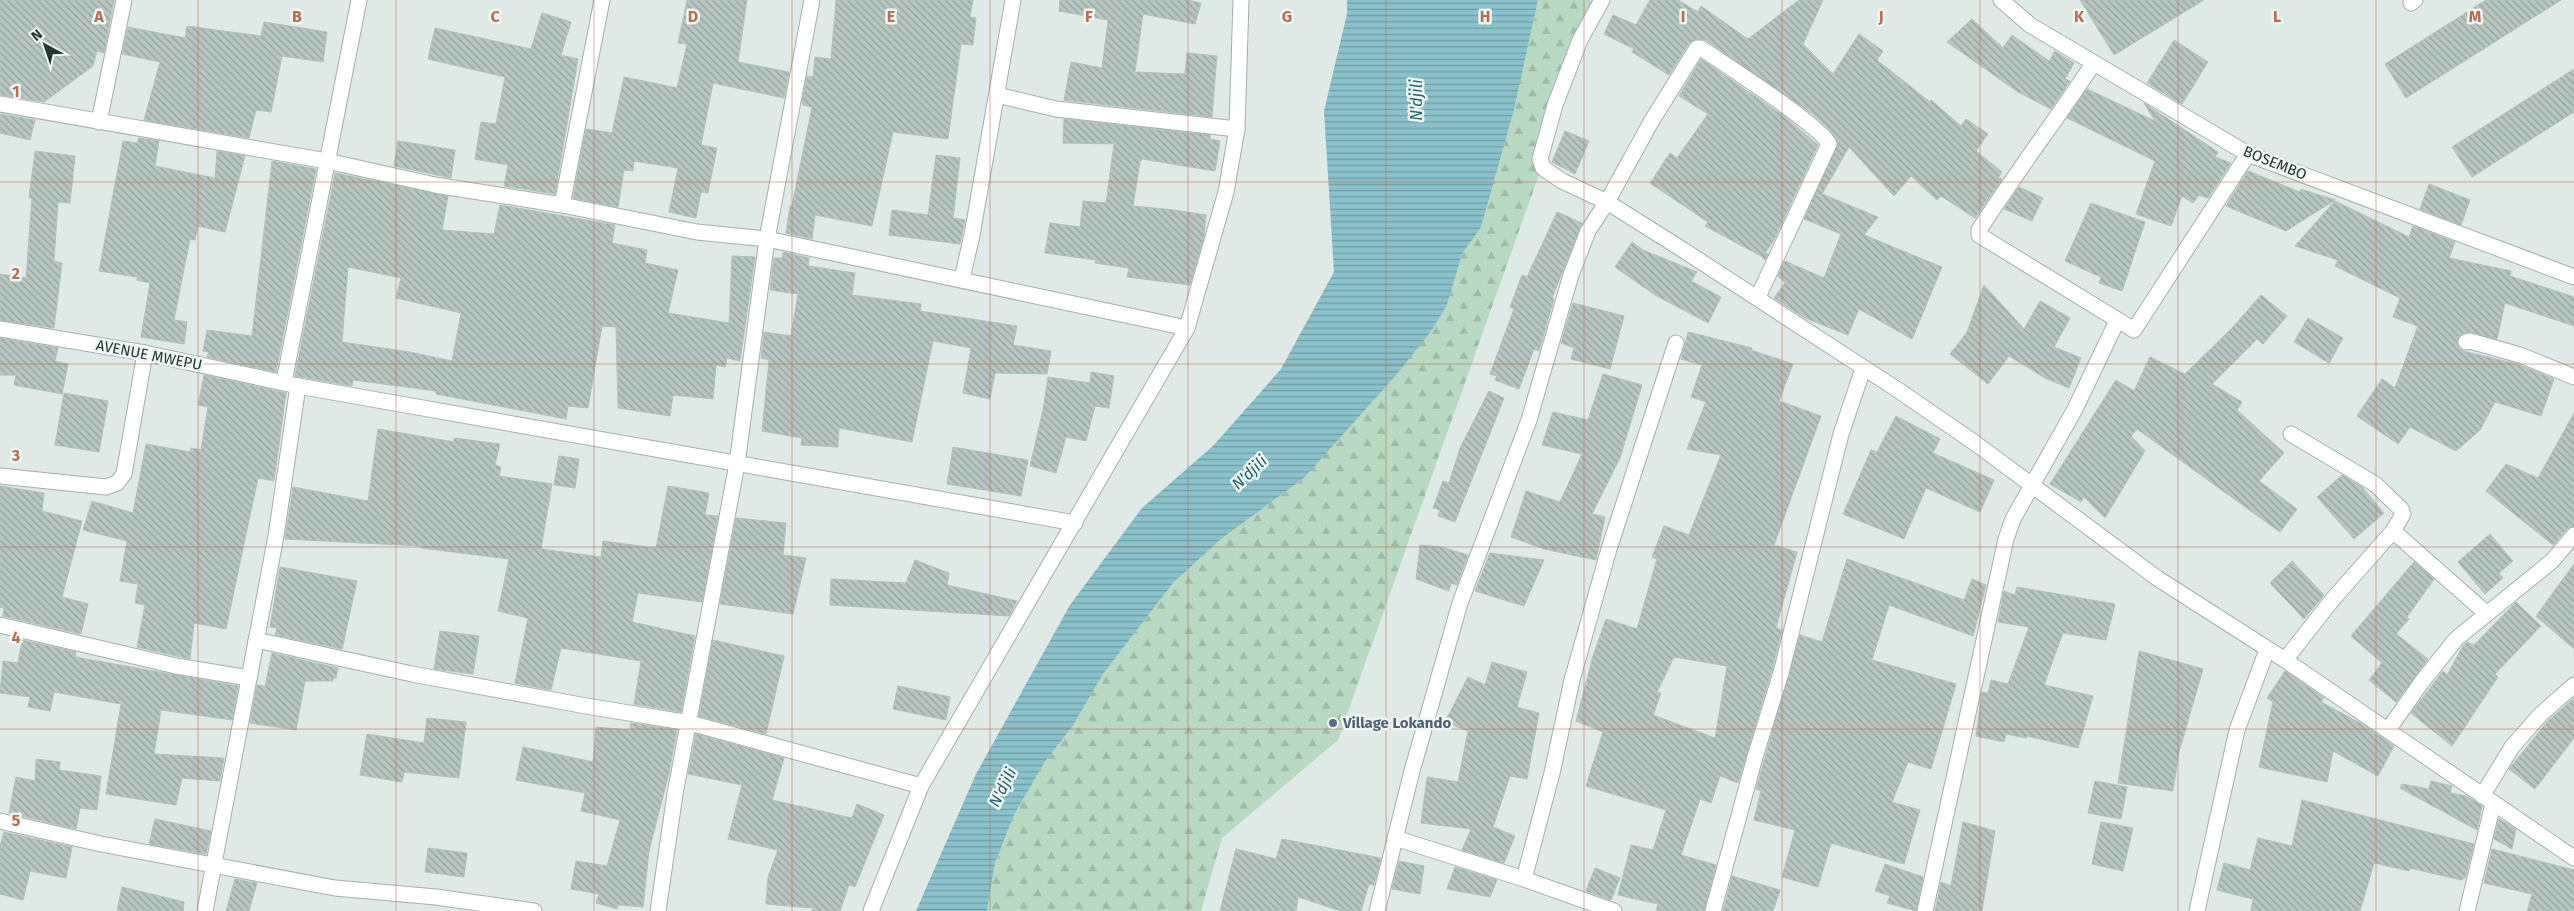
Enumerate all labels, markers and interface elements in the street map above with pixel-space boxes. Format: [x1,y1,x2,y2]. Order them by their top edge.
text: A [93,7,104,26]
text: B [292,7,302,26]
text: C [490,7,500,26]
text: D [688,7,698,26]
text: E [887,7,895,26]
text: F [1085,7,1093,26]
text: G [1282,7,1292,26]
text: H [1480,7,1490,26]
text: I [1681,7,1685,26]
text: J [1877,7,1884,26]
text: K [2074,7,2085,26]
text: L [2273,7,2281,26]
text: M [2469,7,2482,26]
north arrow [20,20,70,70]
text: N [28,26,46,45]
water label: N'djili [1407,79,1426,121]
text: 1 [12,82,20,101]
street label: BOSEMBO [2241,142,2309,184]
text: 2 [12,264,20,283]
street label: AVENUE MWEPU [94,336,204,374]
text: 3 [11,446,20,465]
water label: N'djili [1228,451,1271,493]
text: 4 [11,628,21,647]
place label: Village Lokando [1342,714,1451,732]
marker: Village Lokando [1327,717,1339,729]
water label: N'djili [985,764,1021,810]
text: 5 [12,811,21,830]

